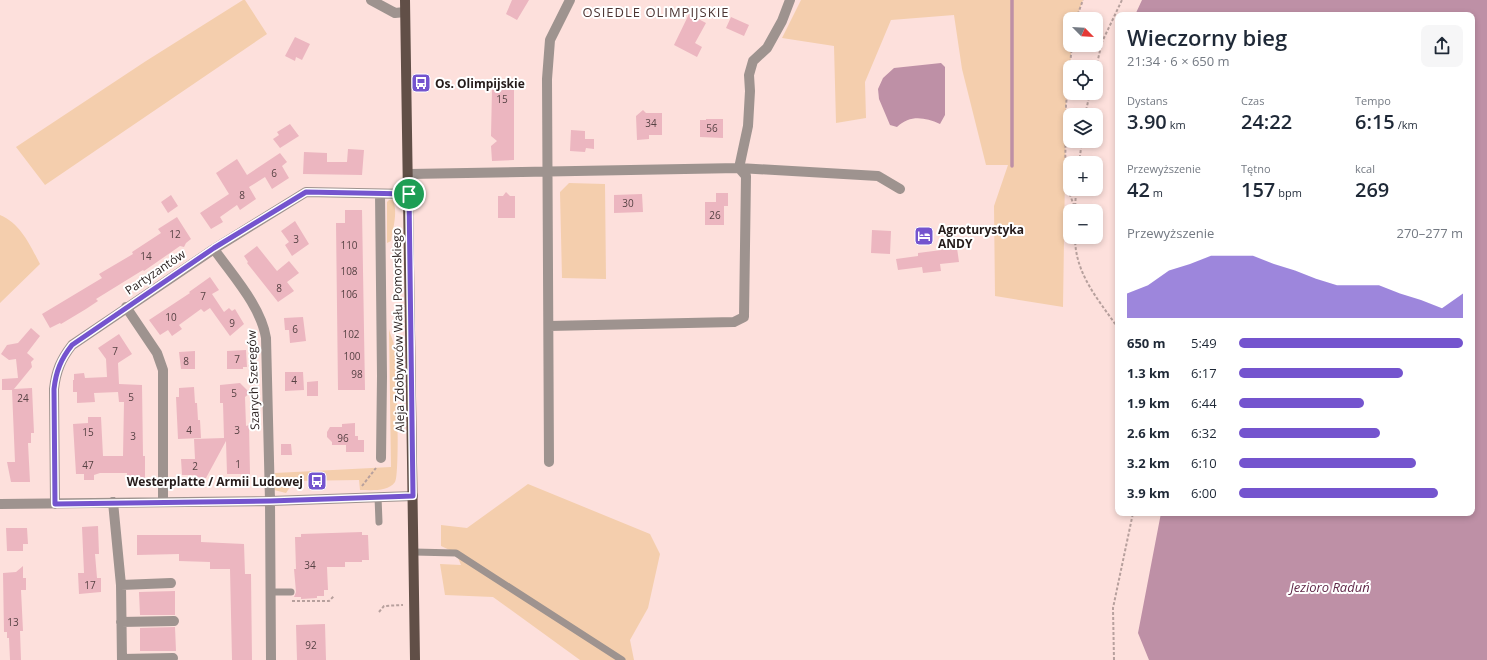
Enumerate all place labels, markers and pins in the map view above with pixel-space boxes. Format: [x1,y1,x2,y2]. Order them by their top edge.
bus stop icon: Os. Olimpijskie [410,72,432,94]
place label: Os. Olimpijskie [435,75,525,92]
pin [392,177,426,211]
place label: Agroturystyka ANDY [938,221,1024,252]
hotel icon: Agroturystyka ANDY [913,225,935,247]
bus stop icon: Westerplatte / Armii Ludowej [306,470,328,492]
place label: Westerplatte / Armii Ludowej [127,473,303,490]

